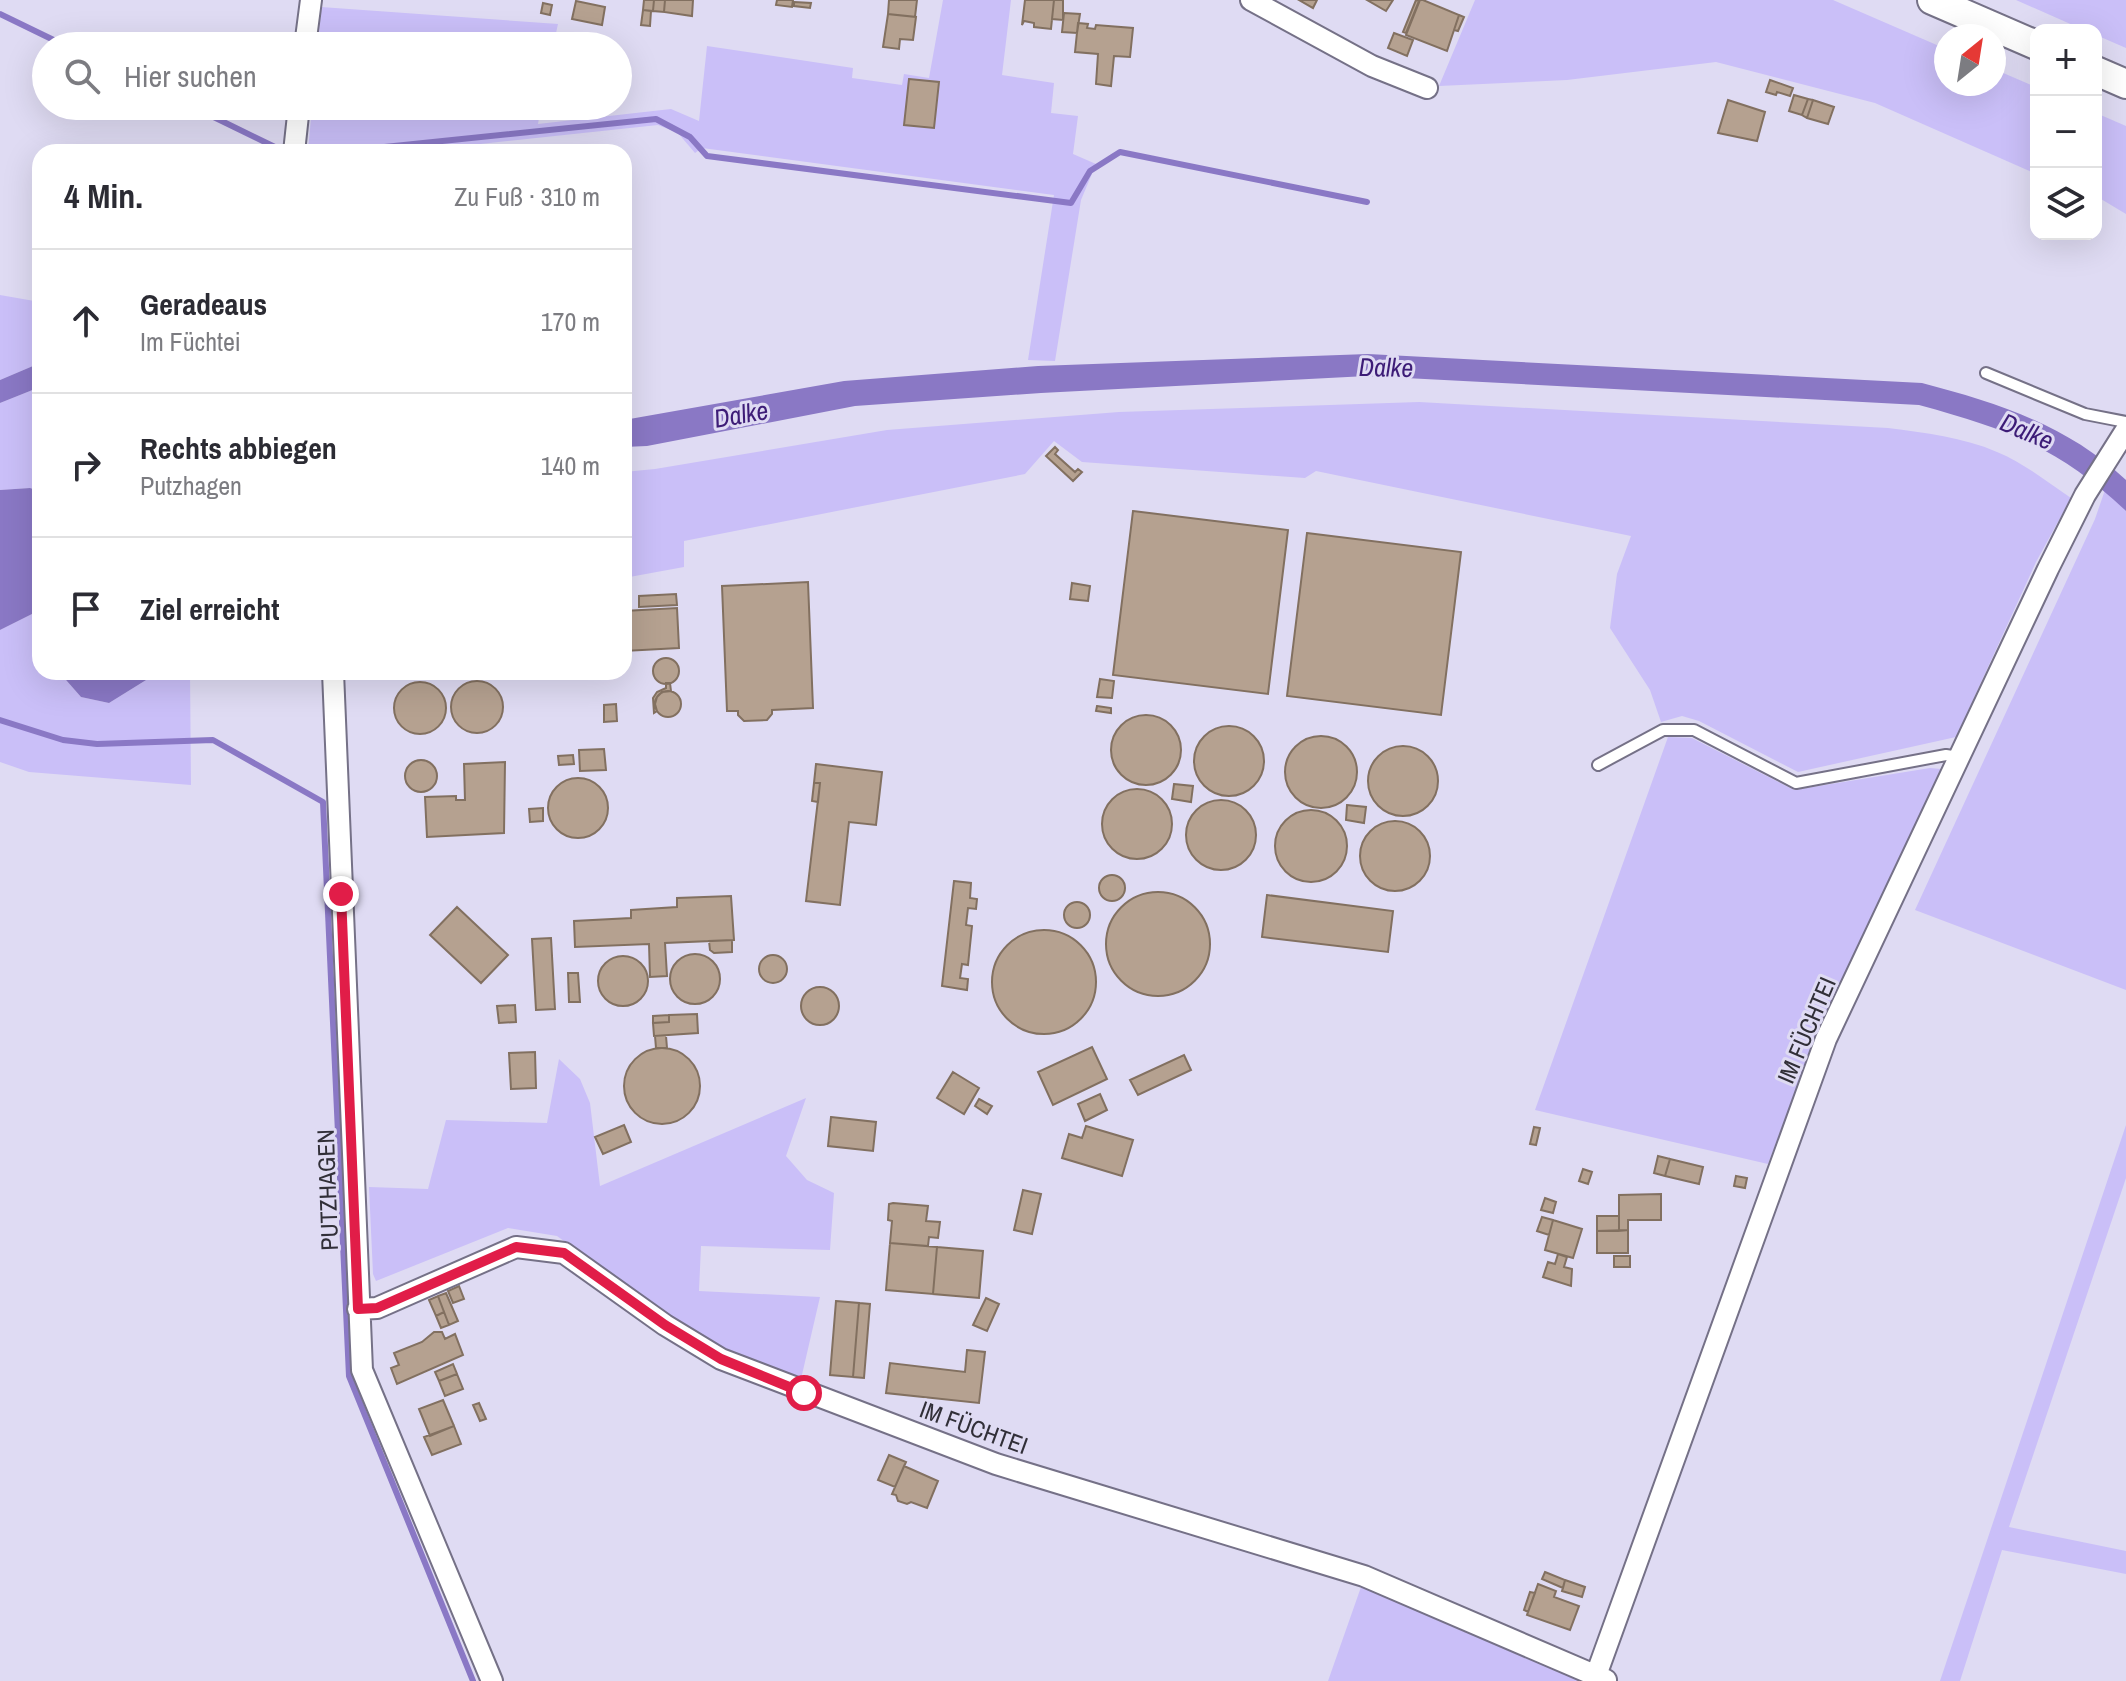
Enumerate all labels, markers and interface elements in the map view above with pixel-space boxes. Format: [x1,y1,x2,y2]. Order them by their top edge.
north arrow [1934,24,2006,96]
map controls [2030,24,2102,240]
button: + [2030,24,2102,96]
search box [32,32,632,120]
icon: search [60,54,104,98]
text: Hier suchen [124,56,257,96]
button: − [2030,96,2102,168]
button: layers [2030,168,2102,240]
text: 4 Min. [64,173,143,219]
text: Zu Fuß · 310 m [454,179,600,214]
text: Geradeaus [140,284,267,324]
icon: ahead [64,299,108,343]
text: 170 m [541,304,600,339]
text: Im Füchtei [140,324,241,359]
water label: Dalke [1358,349,1414,385]
water label: Dalke [711,392,771,436]
water label: Dalke [1995,404,2059,458]
text: Rechts abbiegen [140,428,337,468]
icon: right [64,443,108,487]
text: 140 m [541,448,600,483]
text: Putzhagen [140,468,242,503]
icon: arrive [64,587,108,631]
text: Ziel erreicht [140,589,279,629]
route end [323,876,359,912]
street label: IM FÜCHTEI [1769,972,1843,1088]
street label: PUTZHAGEN [309,1129,345,1251]
route start [786,1375,822,1411]
street label: IM FÜCHTEI [916,1393,1032,1461]

